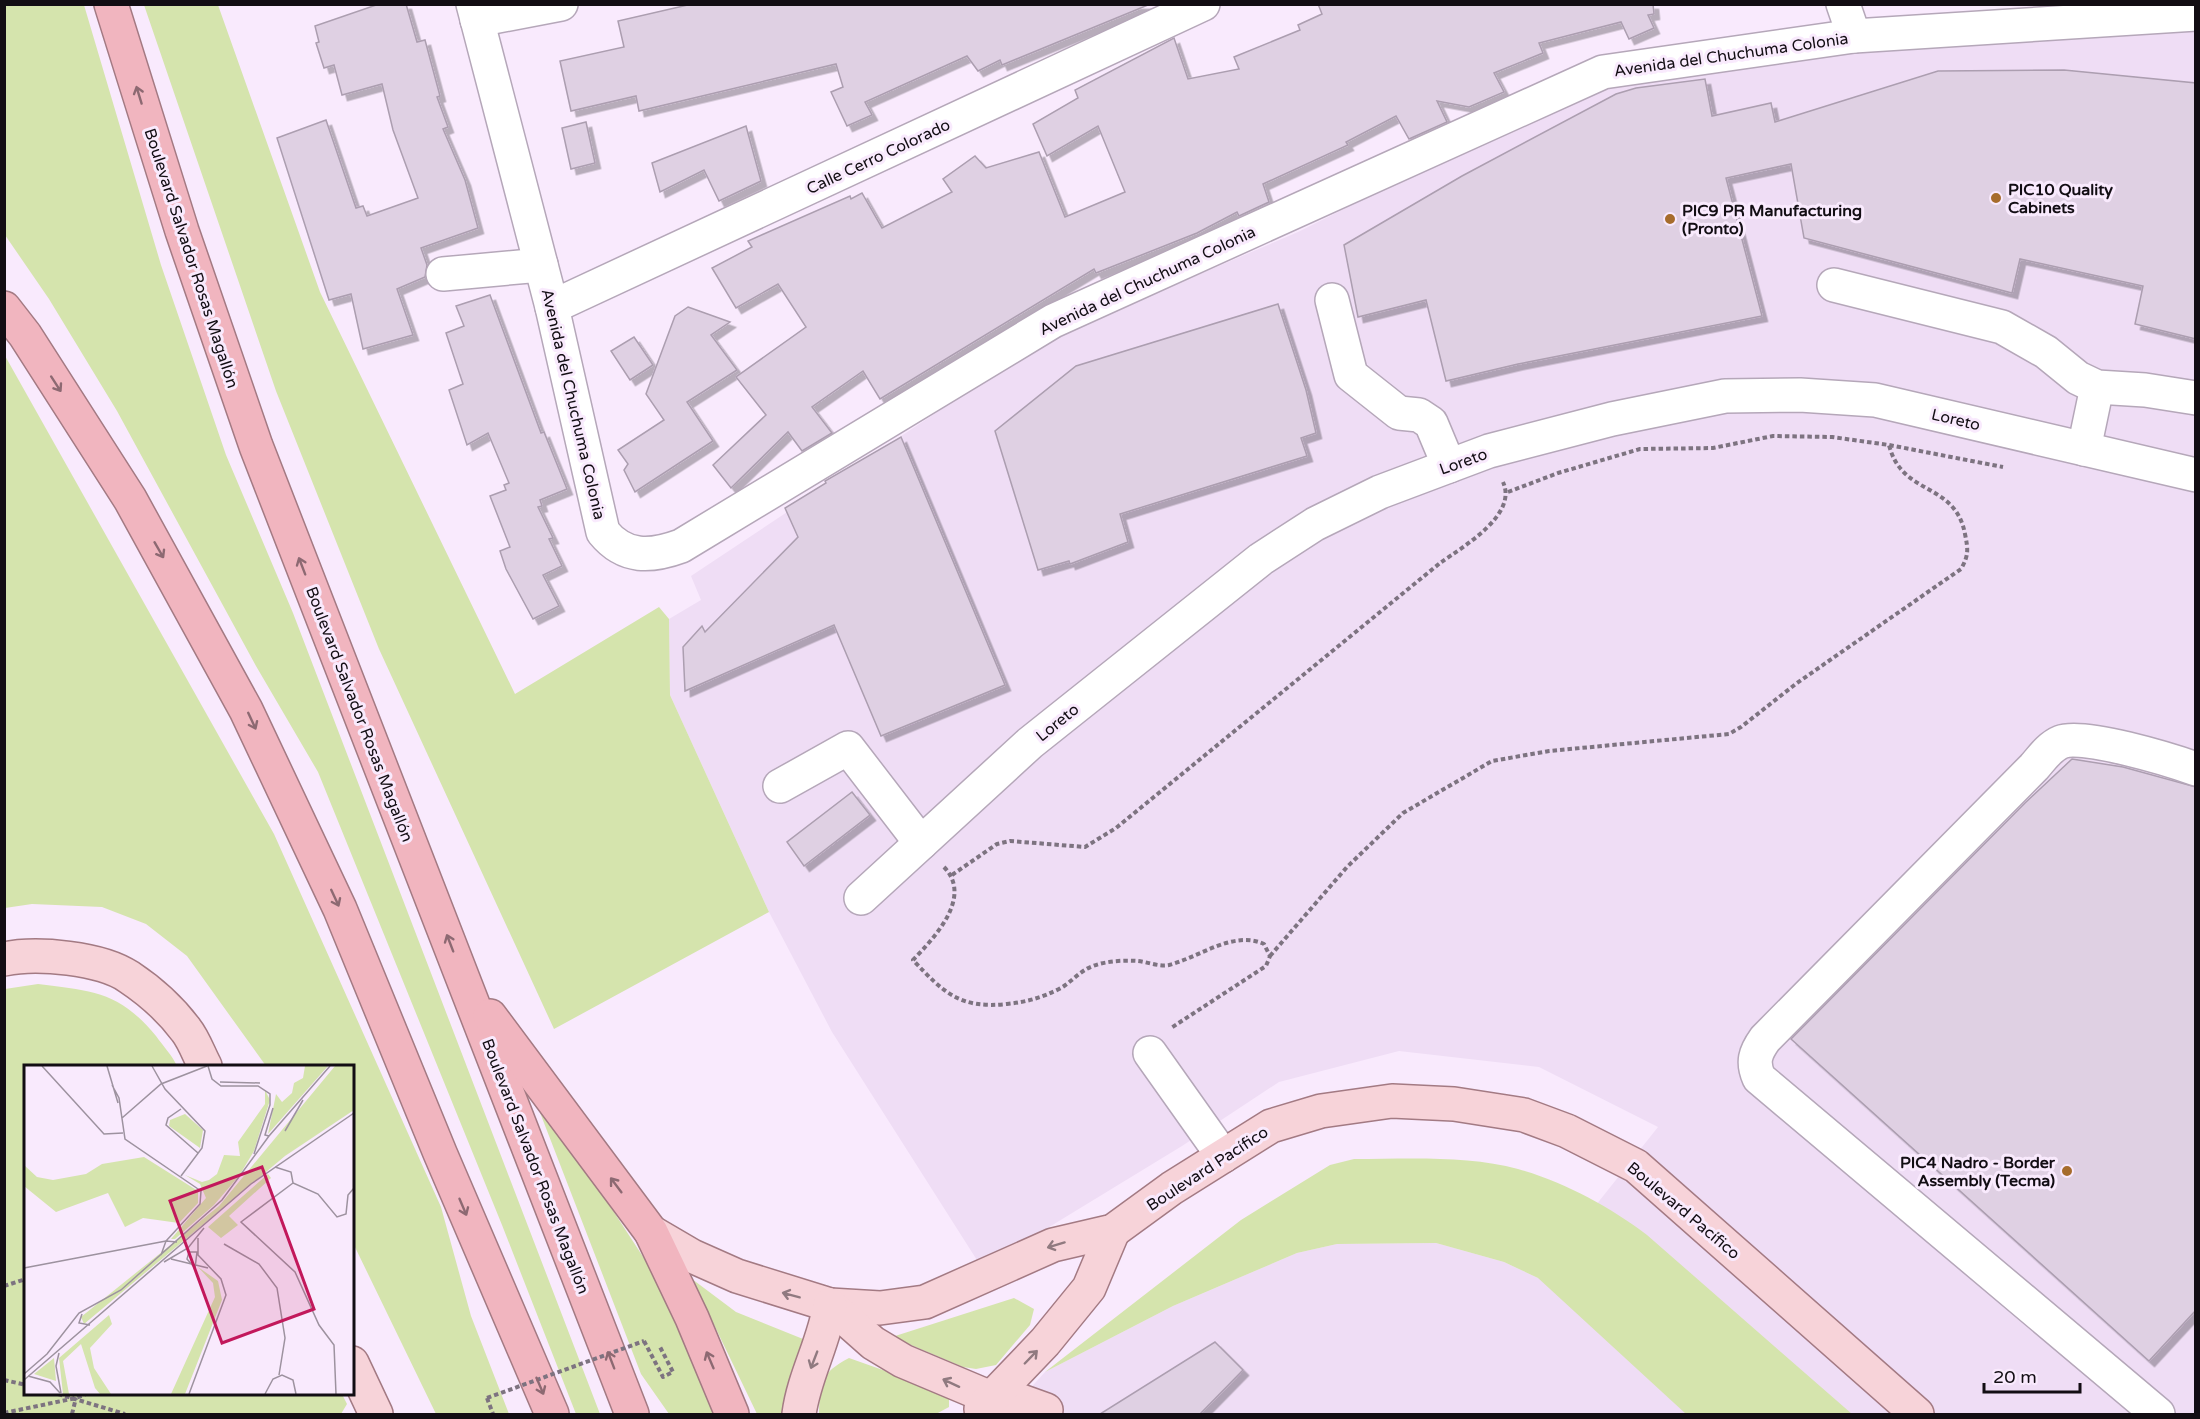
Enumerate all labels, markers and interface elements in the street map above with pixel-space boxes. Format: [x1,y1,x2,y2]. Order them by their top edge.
street label: Avenida del Chuchuma Colonia [1613,29,1850,81]
one-way arrow [133,86,144,105]
street label: Calle Cerro Colorado [803,115,954,199]
street label: Boulevard Salvador Rosas Magallón [140,126,243,391]
place label: PIC10 Quality Cabinets [2008,180,2113,218]
marker: PIC10 Quality Cabinets [1989,191,2003,205]
place label: PIC9 PR Manufacturing (Pronto) [1682,201,1862,239]
marker: PIC9 PR Manufacturing (Pronto) [1663,212,1677,226]
street label: Avenida del Chuchuma Colonia [1036,222,1259,340]
street label: Avenida del Chuchuma Colonia [537,287,609,522]
one-way arrow [51,375,63,392]
street label: Loreto [1929,405,1982,435]
street label: Loreto [1437,444,1490,480]
one-way arrow [153,541,165,558]
one-way arrow [296,557,307,576]
street label: Boulevard Salvador Rosas Magallón [301,584,417,845]
street label: Loreto [1032,699,1083,746]
one-way arrow [246,712,258,730]
one-way arrow [330,888,341,906]
one-way arrow [444,934,455,953]
street label: Boulevard Salvador Rosas Magallón [477,1036,593,1297]
inset map [24,1065,354,1395]
street label: Boulevard Pacífico [1143,1122,1272,1216]
place label: PIC4 Nadro - Border Assembly (Tecma) [1900,1153,2056,1191]
street label: Boulevard Pacífico [1623,1158,1744,1264]
marker: PIC4 Nadro - Border Assembly (Tecma) [2060,1164,2074,1178]
one-way arrow [609,1178,622,1194]
one-way arrow [458,1197,469,1216]
one-way arrow [1047,1240,1066,1251]
one-way arrow [782,1288,801,1300]
one-way arrow [1023,1349,1038,1364]
one-way arrow [808,1350,819,1368]
one-way arrow [605,1351,616,1370]
one-way arrow [704,1352,715,1370]
scale bar [1984,1356,2080,1394]
text: 20 m [1993,1366,2037,1388]
one-way arrow [942,1376,960,1388]
one-way arrow [535,1377,546,1395]

